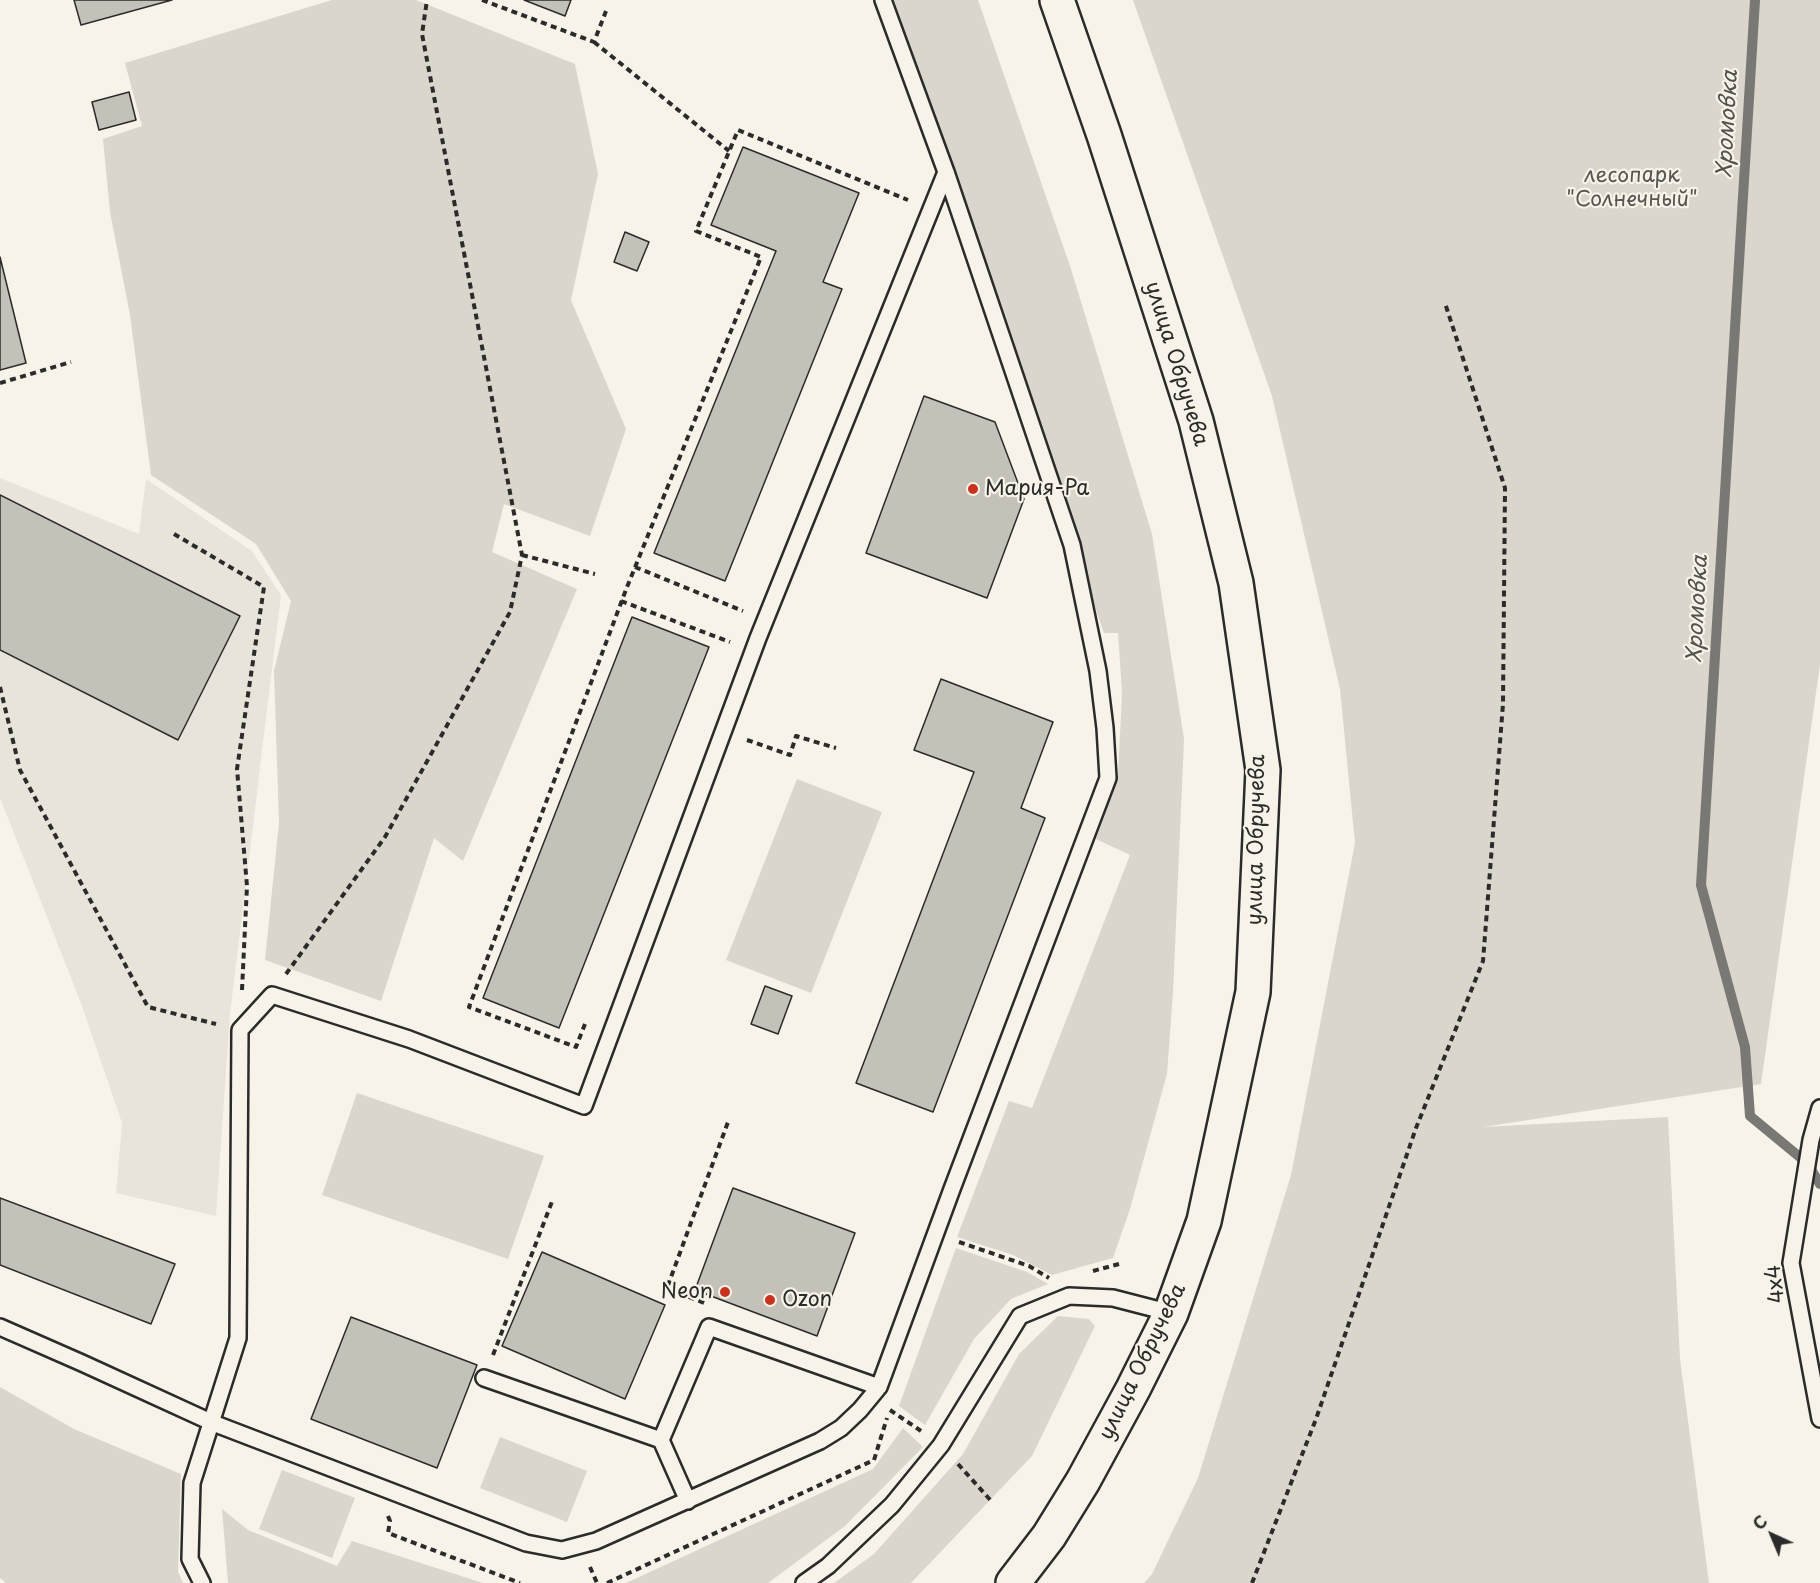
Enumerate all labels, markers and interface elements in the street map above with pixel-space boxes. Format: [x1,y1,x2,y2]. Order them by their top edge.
water label: Хромовка [1712,70,1744,178]
park label: лесопарк "Солнечный" [1566,163,1698,213]
street label: улица Обручева [1139,279,1213,449]
place label: Мария-Ра [985,476,1089,502]
marker: Мария-Ра [966,482,980,496]
water label: Хромовка [1682,555,1714,663]
street label: улица Обручева [1243,754,1271,926]
street label: 4x4 [1761,1263,1791,1305]
place label: Neon [661,1279,713,1305]
street label: улица Обручева [1094,1280,1192,1444]
marker: Neon [718,1285,732,1299]
place label: Ozon [782,1287,832,1313]
marker: Ozon [763,1293,777,1307]
north arrow [1742,1505,1802,1565]
text: С [1747,1509,1772,1535]

